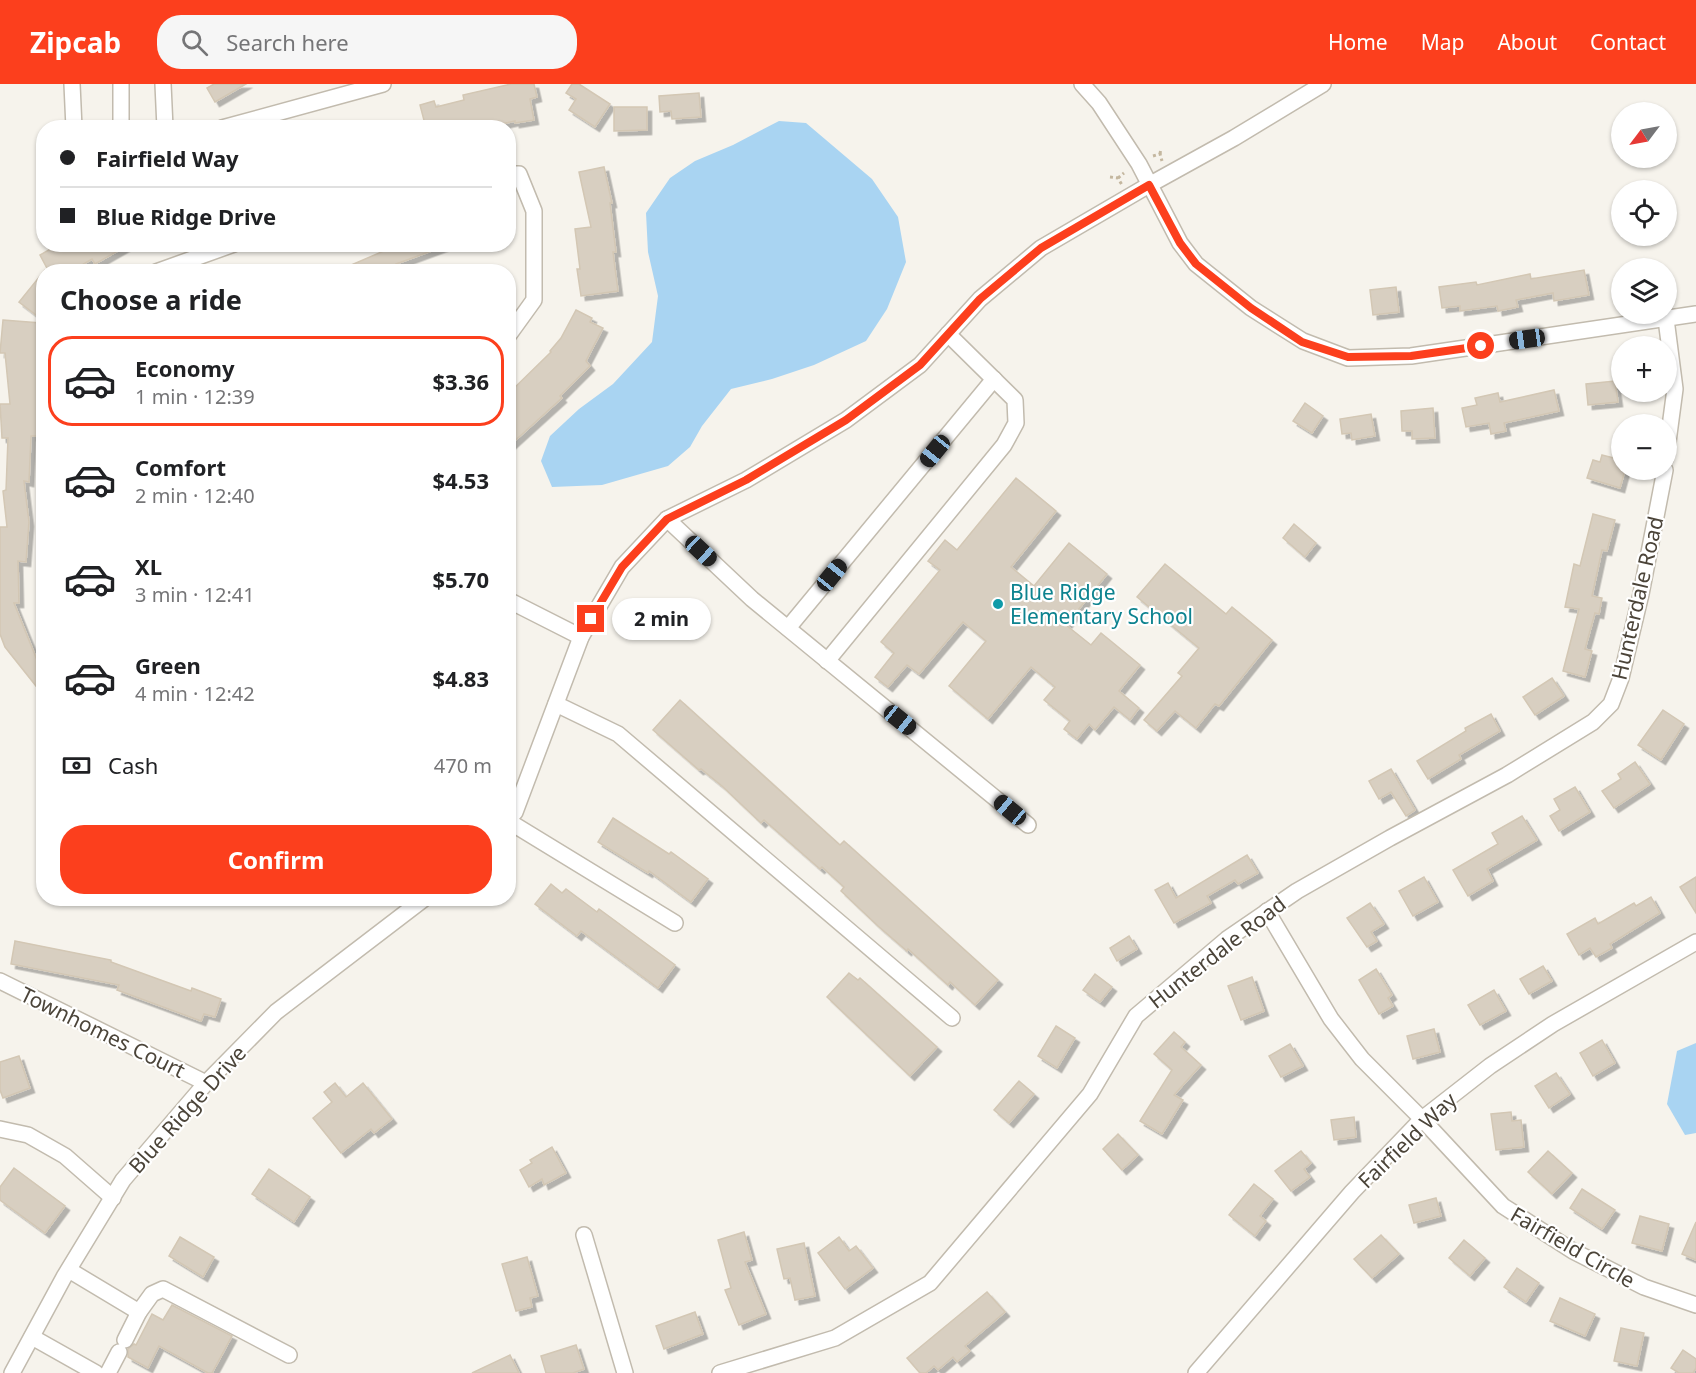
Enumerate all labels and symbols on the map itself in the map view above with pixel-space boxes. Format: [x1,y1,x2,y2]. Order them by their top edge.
north arrow [1611,102,1677,168]
car [1508,328,1546,350]
route start [1467,332,1494,359]
car [917,431,953,471]
street label: Hunterdale Road [1605,513,1669,683]
car [682,532,720,570]
car [814,555,850,595]
place label: Blue Ridge Elementary School [1010,578,1193,630]
marker: Blue Ridge Elementary School [991,597,1005,611]
callout: 2 min [612,598,711,640]
route end [577,605,604,632]
car [880,702,920,738]
car [990,792,1030,828]
street label: Hunterdale Road [1143,890,1291,1014]
street label: Townhomes Court [16,980,190,1084]
street label: Blue Ridge Drive [122,1039,252,1179]
street label: Fairfield Way [1352,1086,1462,1194]
street label: Fairfield Circle [1506,1200,1640,1294]

